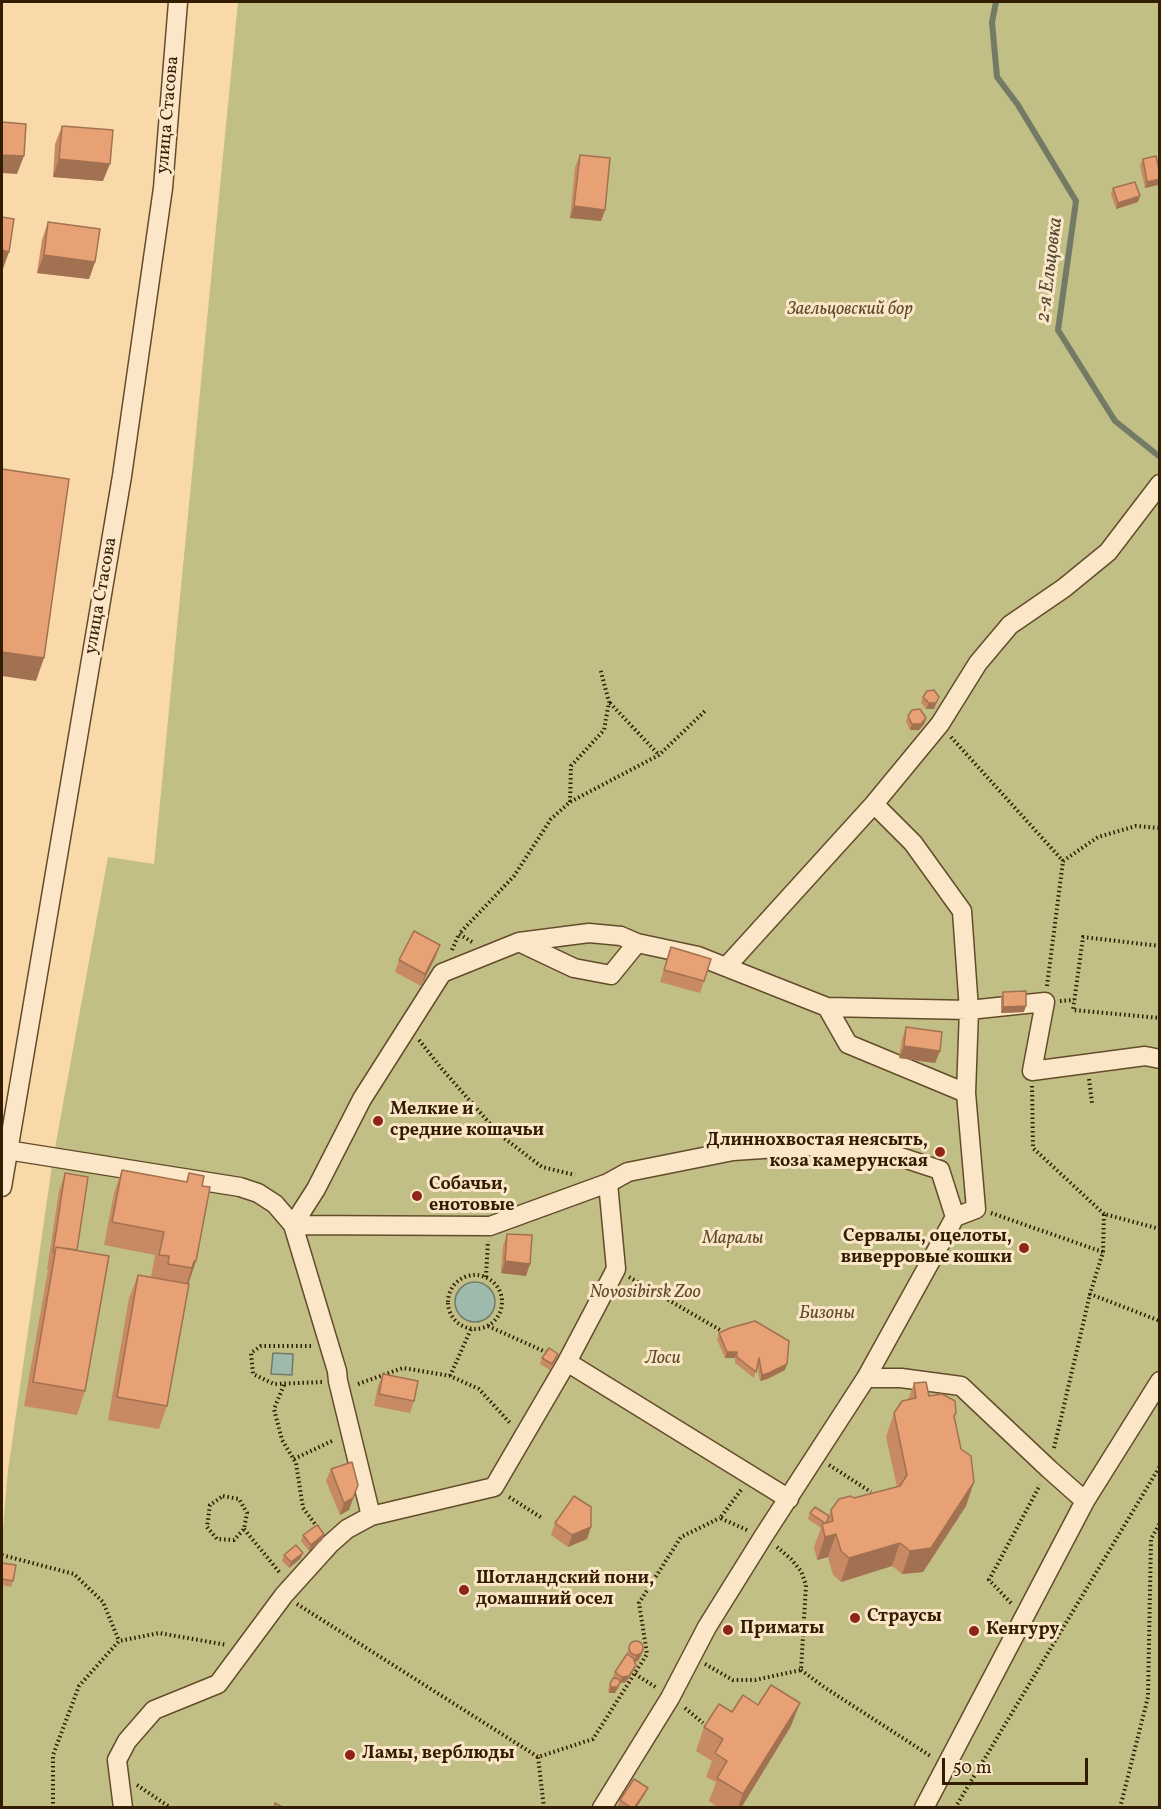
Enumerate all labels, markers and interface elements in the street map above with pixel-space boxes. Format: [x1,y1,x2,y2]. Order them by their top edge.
street label: улица Стасова [153,55,185,175]
water label: 2-я Ельцовка [1033,216,1069,324]
park label: Заельцовский бор [787,300,913,322]
street label: улица Стасова [81,536,123,656]
place label: Мелкие и средние кошачьи [390,1100,544,1142]
marker: Мелкие и средние кошачьи [371,1114,385,1128]
place label: Длиннохвостая неясыть, коза камерунская [706,1131,928,1174]
marker: Длиннохвостая неясыть, коза камерунская [933,1145,947,1159]
place label: Собачьи, енотовые [429,1175,515,1218]
marker: Собачьи, енотовые [410,1189,424,1203]
place label: Сервалы, оцелоты, виверровые кошки [841,1227,1012,1270]
park label: Маралы [702,1229,764,1251]
marker: Сервалы, оцелоты, виверровые кошки [1017,1241,1031,1255]
park label: Novosibirsk Zoo [589,1283,701,1305]
park label: Бизоны [799,1304,855,1326]
park label: Лоси [645,1349,681,1371]
place label: Шотландский пони, домашний осел [476,1569,654,1612]
marker: Шотландский пони, домашний осел [457,1583,471,1597]
place label: Страусы [867,1607,942,1629]
marker: Страусы [848,1611,862,1625]
place label: Приматы [740,1619,824,1641]
place label: Кенгуру [986,1620,1059,1642]
marker: Приматы [721,1623,735,1637]
marker: Кенгуру [967,1624,981,1638]
place label: Ламы, верблюды [362,1744,514,1766]
scale bar [945,1746,1090,1784]
marker: Ламы, верблюды [343,1748,357,1762]
text: 50 m [953,1756,992,1781]

